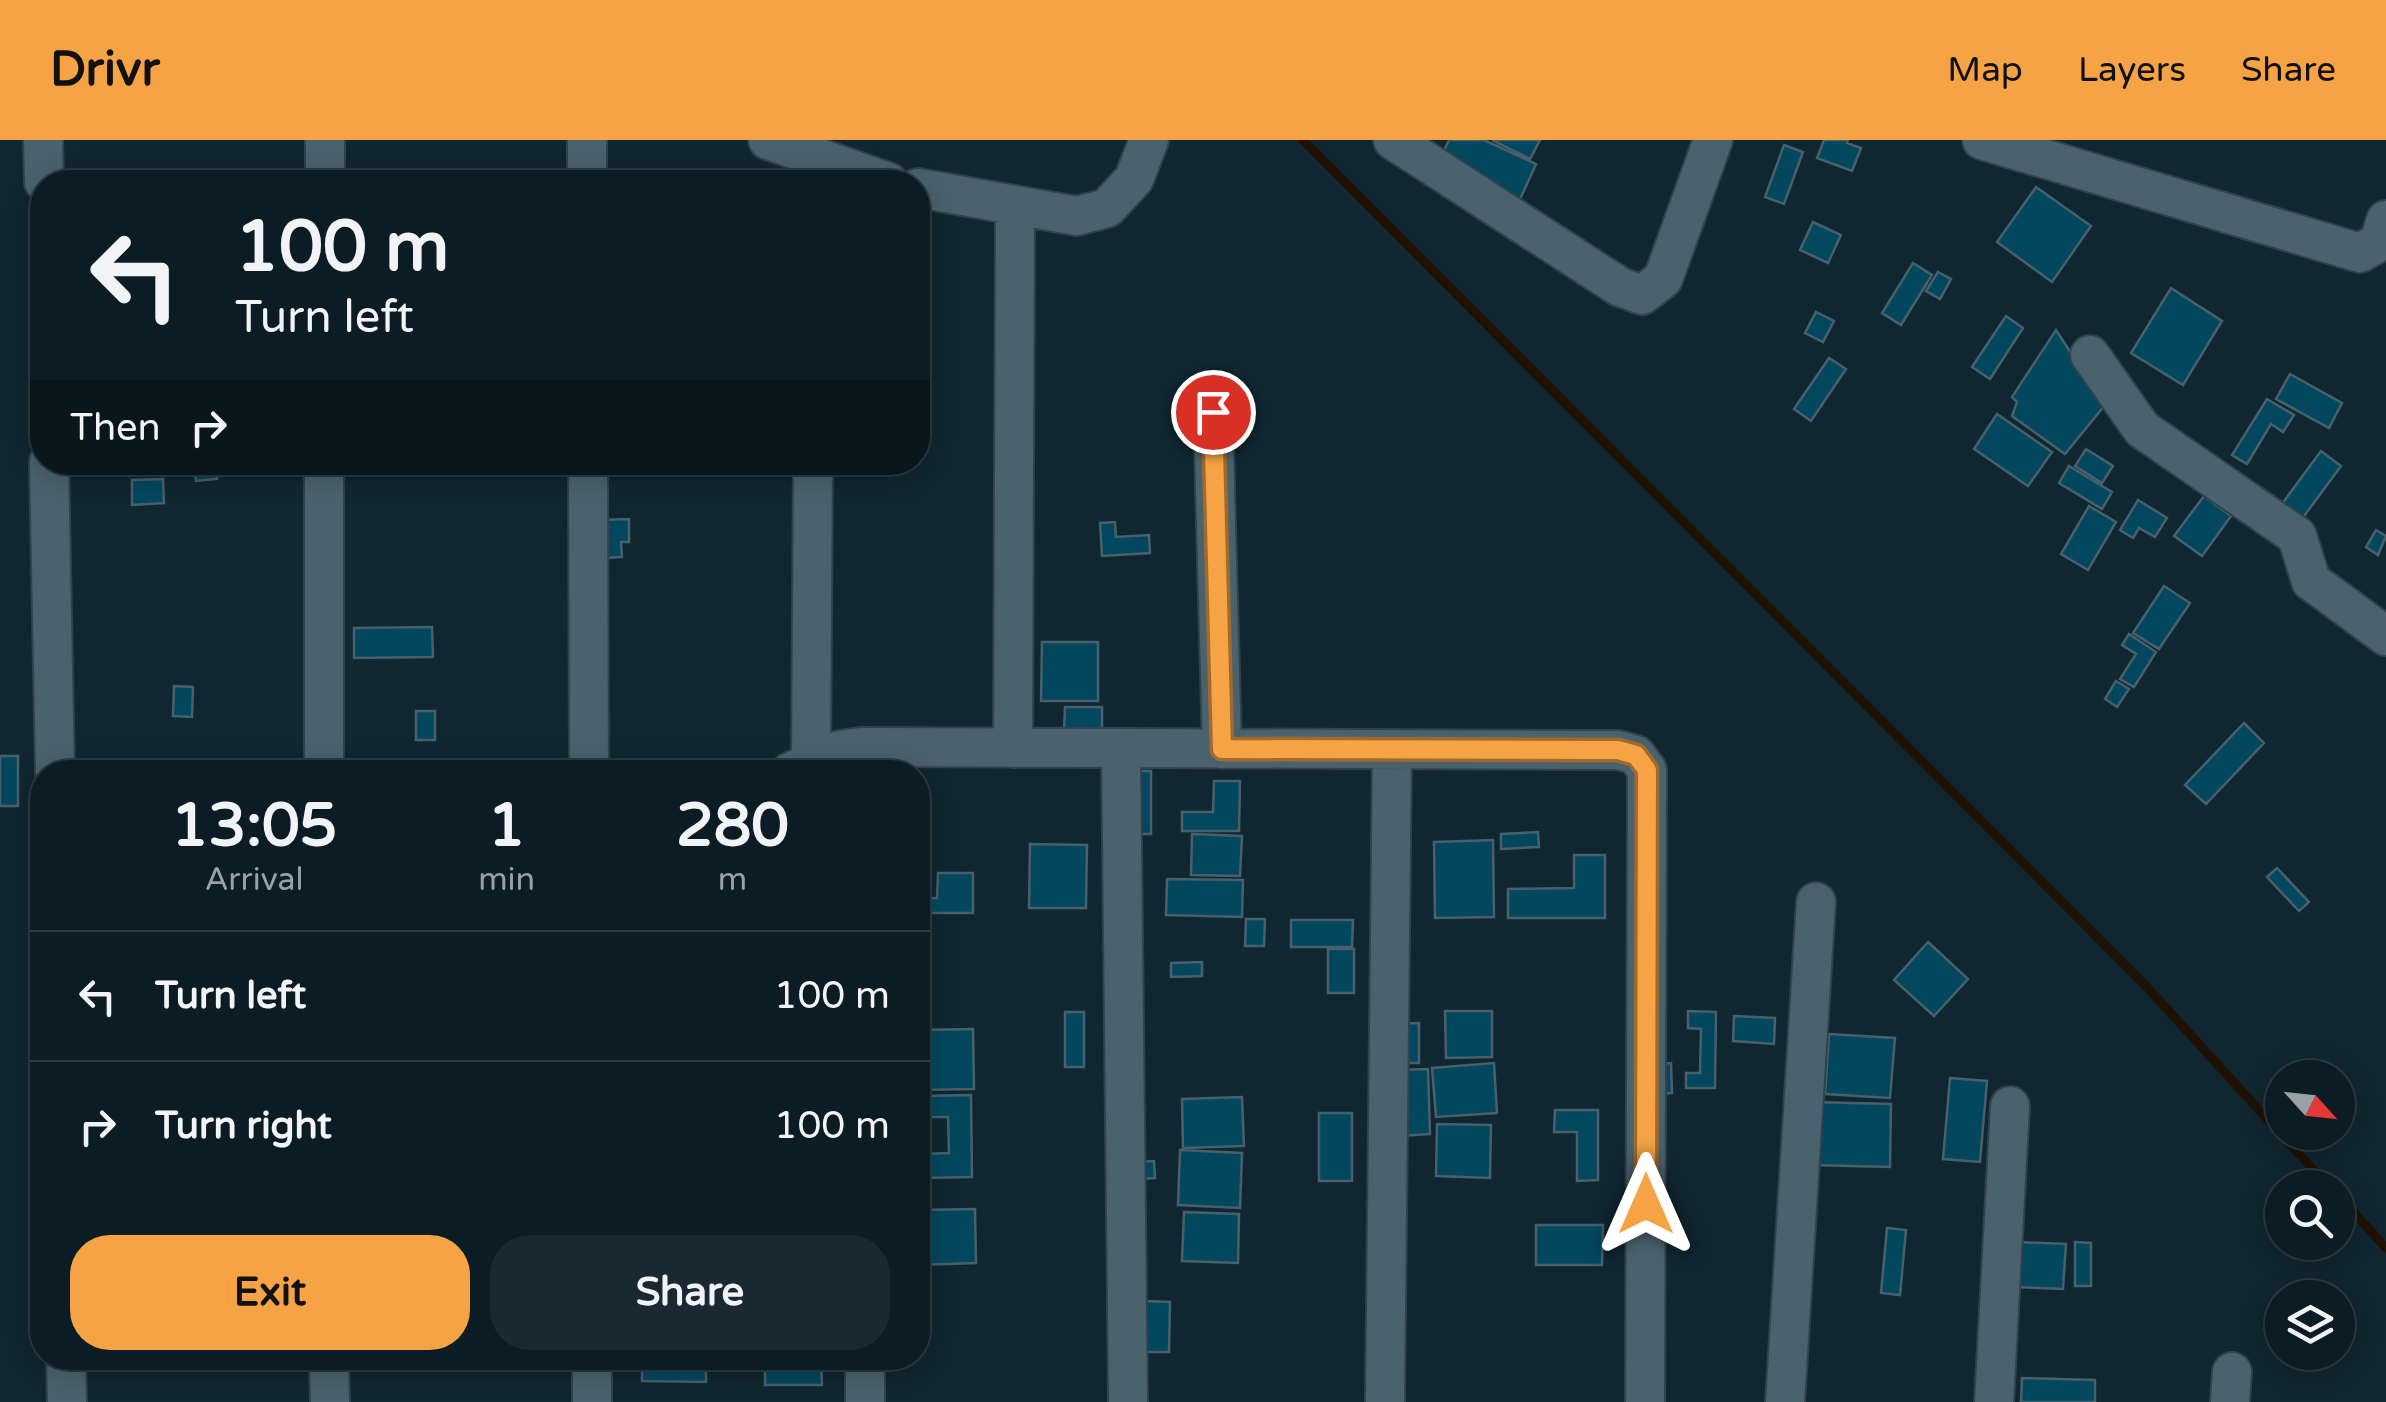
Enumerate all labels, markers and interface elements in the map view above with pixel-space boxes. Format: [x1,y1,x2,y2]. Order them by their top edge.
text: Drivr [50,41,160,99]
text: Map [1947,49,2023,91]
text: Layers [2078,49,2186,91]
text: Share [2241,49,2336,91]
text: 100 m [235,206,449,290]
icon: left [70,210,200,340]
text: Turn left [235,291,414,345]
pin [1171,370,1256,455]
icon: arrive [1186,385,1241,440]
icon: right [181,400,236,455]
text: Then [70,405,161,451]
text: 13:05 [171,790,337,862]
text: 1 [488,790,525,862]
text: 280 [676,790,789,862]
text: Arrival [205,861,304,899]
text: min [478,861,535,899]
text: m [718,861,747,899]
icon: left [70,969,125,1024]
text: Turn left [155,973,306,1019]
text: 100 m [774,973,890,1019]
north arrow [2265,1060,2355,1150]
map controls [2265,1060,2355,1370]
icon: right [70,1099,125,1154]
text: Turn right [155,1103,332,1149]
text: 100 m [774,1103,890,1149]
position arrow [1594,1152,1698,1256]
button: search [2265,1170,2355,1260]
button: Exit [70,1235,470,1350]
button: Share [490,1235,890,1350]
button: layers [2265,1280,2355,1370]

